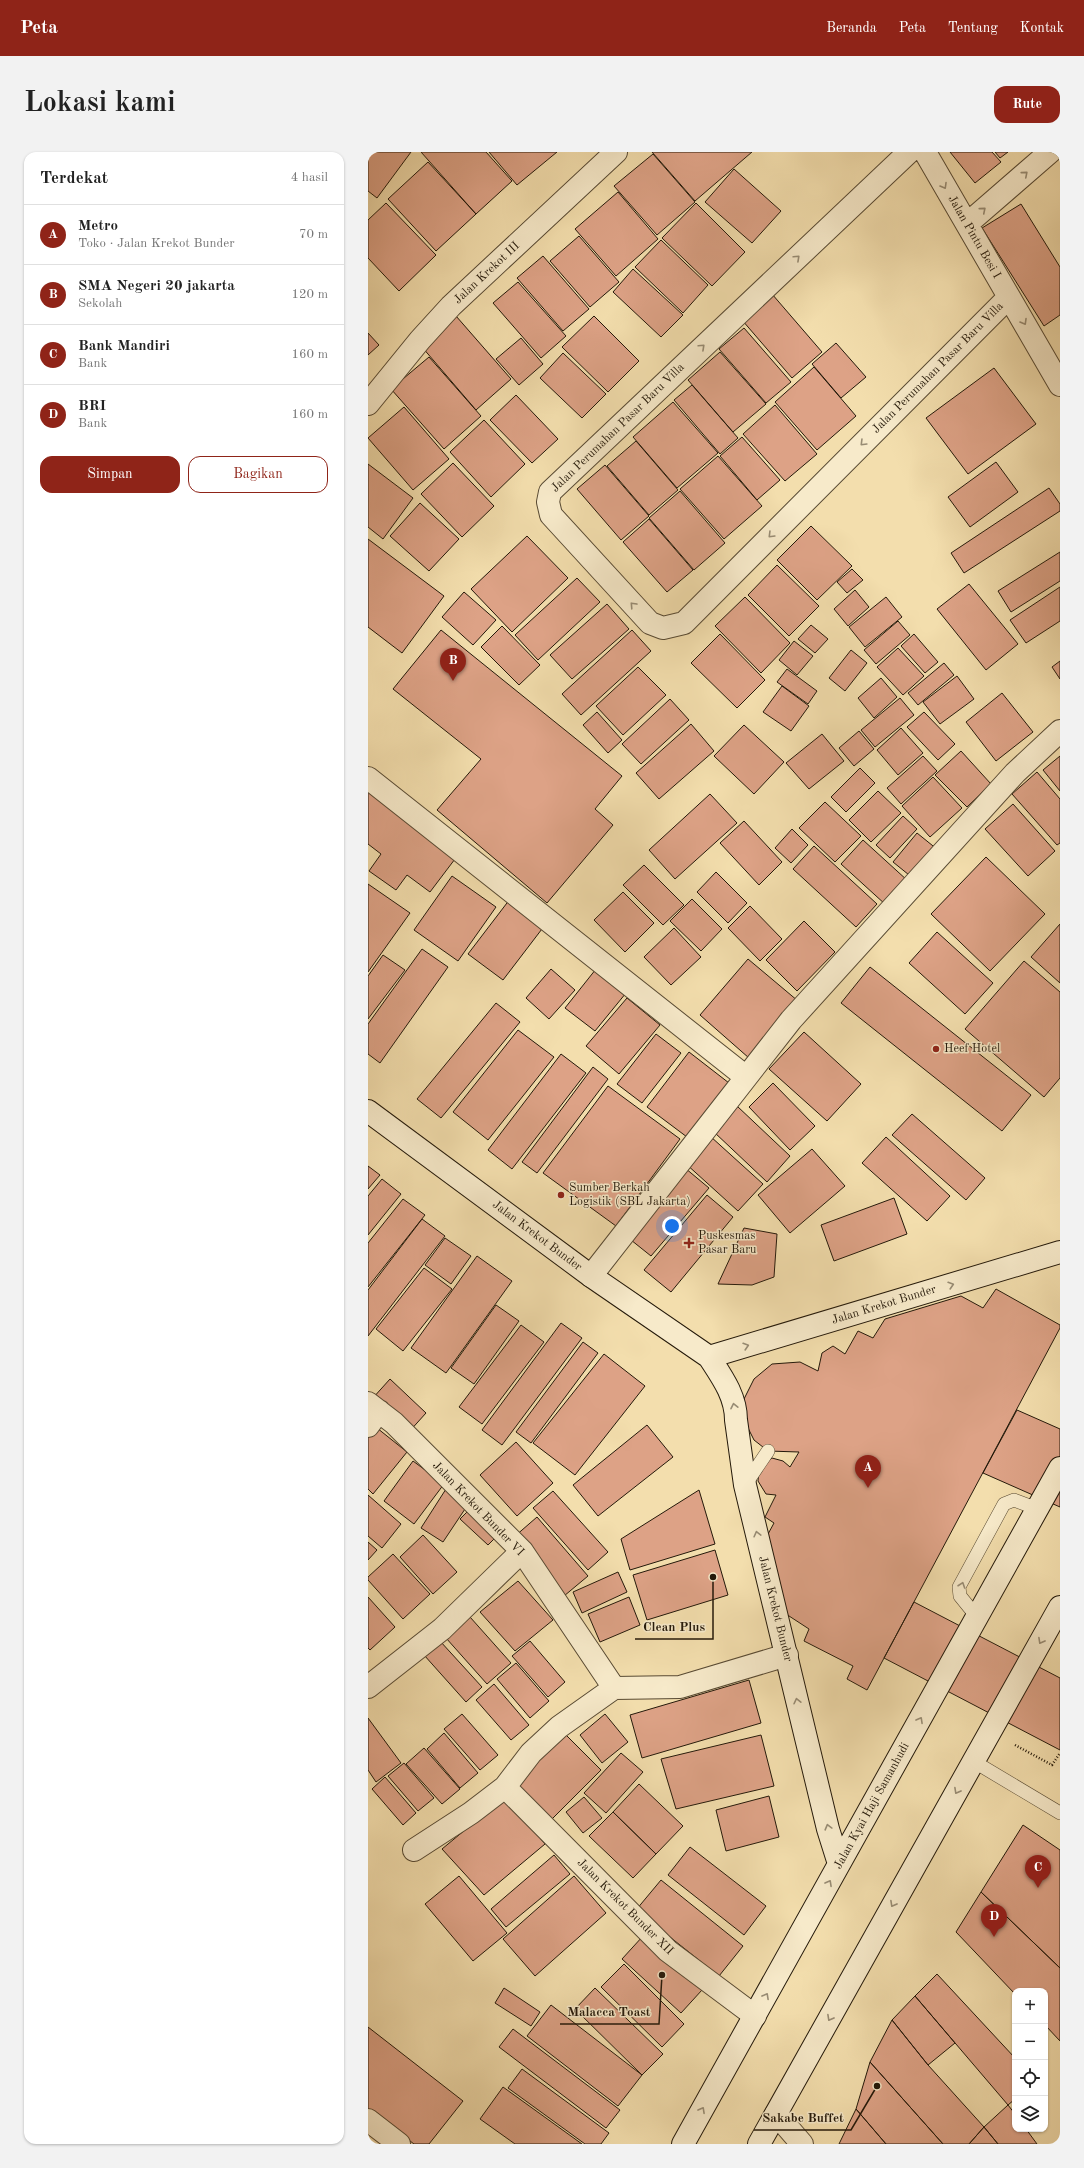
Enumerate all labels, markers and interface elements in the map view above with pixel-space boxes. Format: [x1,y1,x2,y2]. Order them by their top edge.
text: Peta [20,19,58,38]
text: Beranda [826,21,877,35]
text: Peta [899,21,926,35]
text: Tentang [948,21,998,35]
text: Kontak [1020,21,1064,35]
button: Rute [994,86,1060,123]
text: Lokasi kami [24,90,176,118]
text: Terdekat [40,170,108,187]
text: 4 hasil [291,171,328,184]
one-way arrow [1020,171,1028,178]
one-way arrow [940,182,947,189]
street label: Jalan Pintu Besi I [945,193,1003,281]
one-way arrow [979,207,986,214]
text: Metro [78,219,118,234]
text: A [48,228,58,241]
text: 70 m [299,228,328,241]
text: Toko · Jalan Krekot Bunder [78,237,235,250]
street label: Jalan Krekot III [452,239,522,306]
one-way arrow [792,255,800,263]
text: SMA Negeri 20 jakarta [78,279,235,294]
text: B [48,288,58,301]
text: 120 m [291,288,328,301]
text: Sekolah [78,297,122,310]
street label: Jalan Perumahan Pasar Baru Villa [870,300,1006,436]
one-way arrow [1019,318,1026,325]
text: Bank Mandiri [78,339,170,354]
one-way arrow [698,345,705,352]
text: C [49,348,57,361]
text: 160 m [291,348,328,361]
text: Bank [78,357,107,370]
street label: Jalan Perumahan Pasar Baru Villa [549,361,687,495]
text: BRI [78,399,106,414]
text: D [48,408,58,421]
text: 160 m [291,408,328,421]
text: Bank [78,417,107,430]
one-way arrow [860,438,868,446]
button: Simpan [40,456,180,493]
button: Bagikan [188,456,328,493]
one-way arrow [768,530,776,538]
one-way arrow [631,602,638,609]
pin: B [440,648,466,681]
place label: Heef Hotel [944,1043,1000,1055]
marker: Heef Hotel [931,1044,941,1054]
place label: Sumber Berkah Logistik (SBL Jakarta) [569,1182,691,1208]
marker: Sumber Berkah Logistik (SBL Jakarta) [556,1190,566,1200]
street label: Jalan Krekot Bunder [490,1199,584,1274]
your location [662,1216,682,1236]
place label: Puskesmas Pasar Baru [698,1230,757,1256]
marker: Puskesmas Pasar Baru [683,1237,695,1249]
one-way arrow [947,1281,954,1290]
street label: Jalan Krekot Bunder [830,1283,938,1327]
one-way arrow [742,1342,749,1351]
one-way arrow [731,1403,739,1409]
pin: A [855,1455,881,1488]
street label: Jalan Krekot Bunder VI [430,1460,526,1559]
one-way arrow [753,1530,762,1537]
street label: Jalan Krekot Bunder [756,1555,794,1663]
one-way arrow [957,1582,965,1589]
callout: Clean Plus [635,1614,713,1639]
text: Clean Plus [643,1621,705,1634]
one-way arrow [1038,1637,1045,1644]
one-way arrow [794,1698,802,1704]
one-way arrow [915,1717,922,1725]
street label: Jalan Kyai Haji Samanhudi [832,1741,912,1871]
one-way arrow [954,1787,961,1794]
one-way arrow [824,1824,832,1830]
pin: C [1025,1855,1051,1888]
street label: Jalan Krekot Bunder XII [575,1857,676,1958]
one-way arrow [825,1880,832,1887]
one-way arrow [891,1900,898,1907]
pin: D [981,1904,1007,1937]
map controls [1012,1988,1048,2132]
button: + [1012,1988,1048,2024]
one-way arrow [761,1993,768,2000]
callout: Malacca Toast [560,1999,659,2024]
text: Malacca Toast [567,2006,651,2019]
one-way arrow [827,2013,834,2021]
button: − [1012,2024,1048,2060]
button: locate [1012,2060,1048,2096]
button: layers [1012,2096,1048,2132]
callout: Sakabe Buffet [754,2105,851,2130]
one-way arrow [698,2107,705,2114]
text: Sakabe Buffet [762,2112,844,2125]

